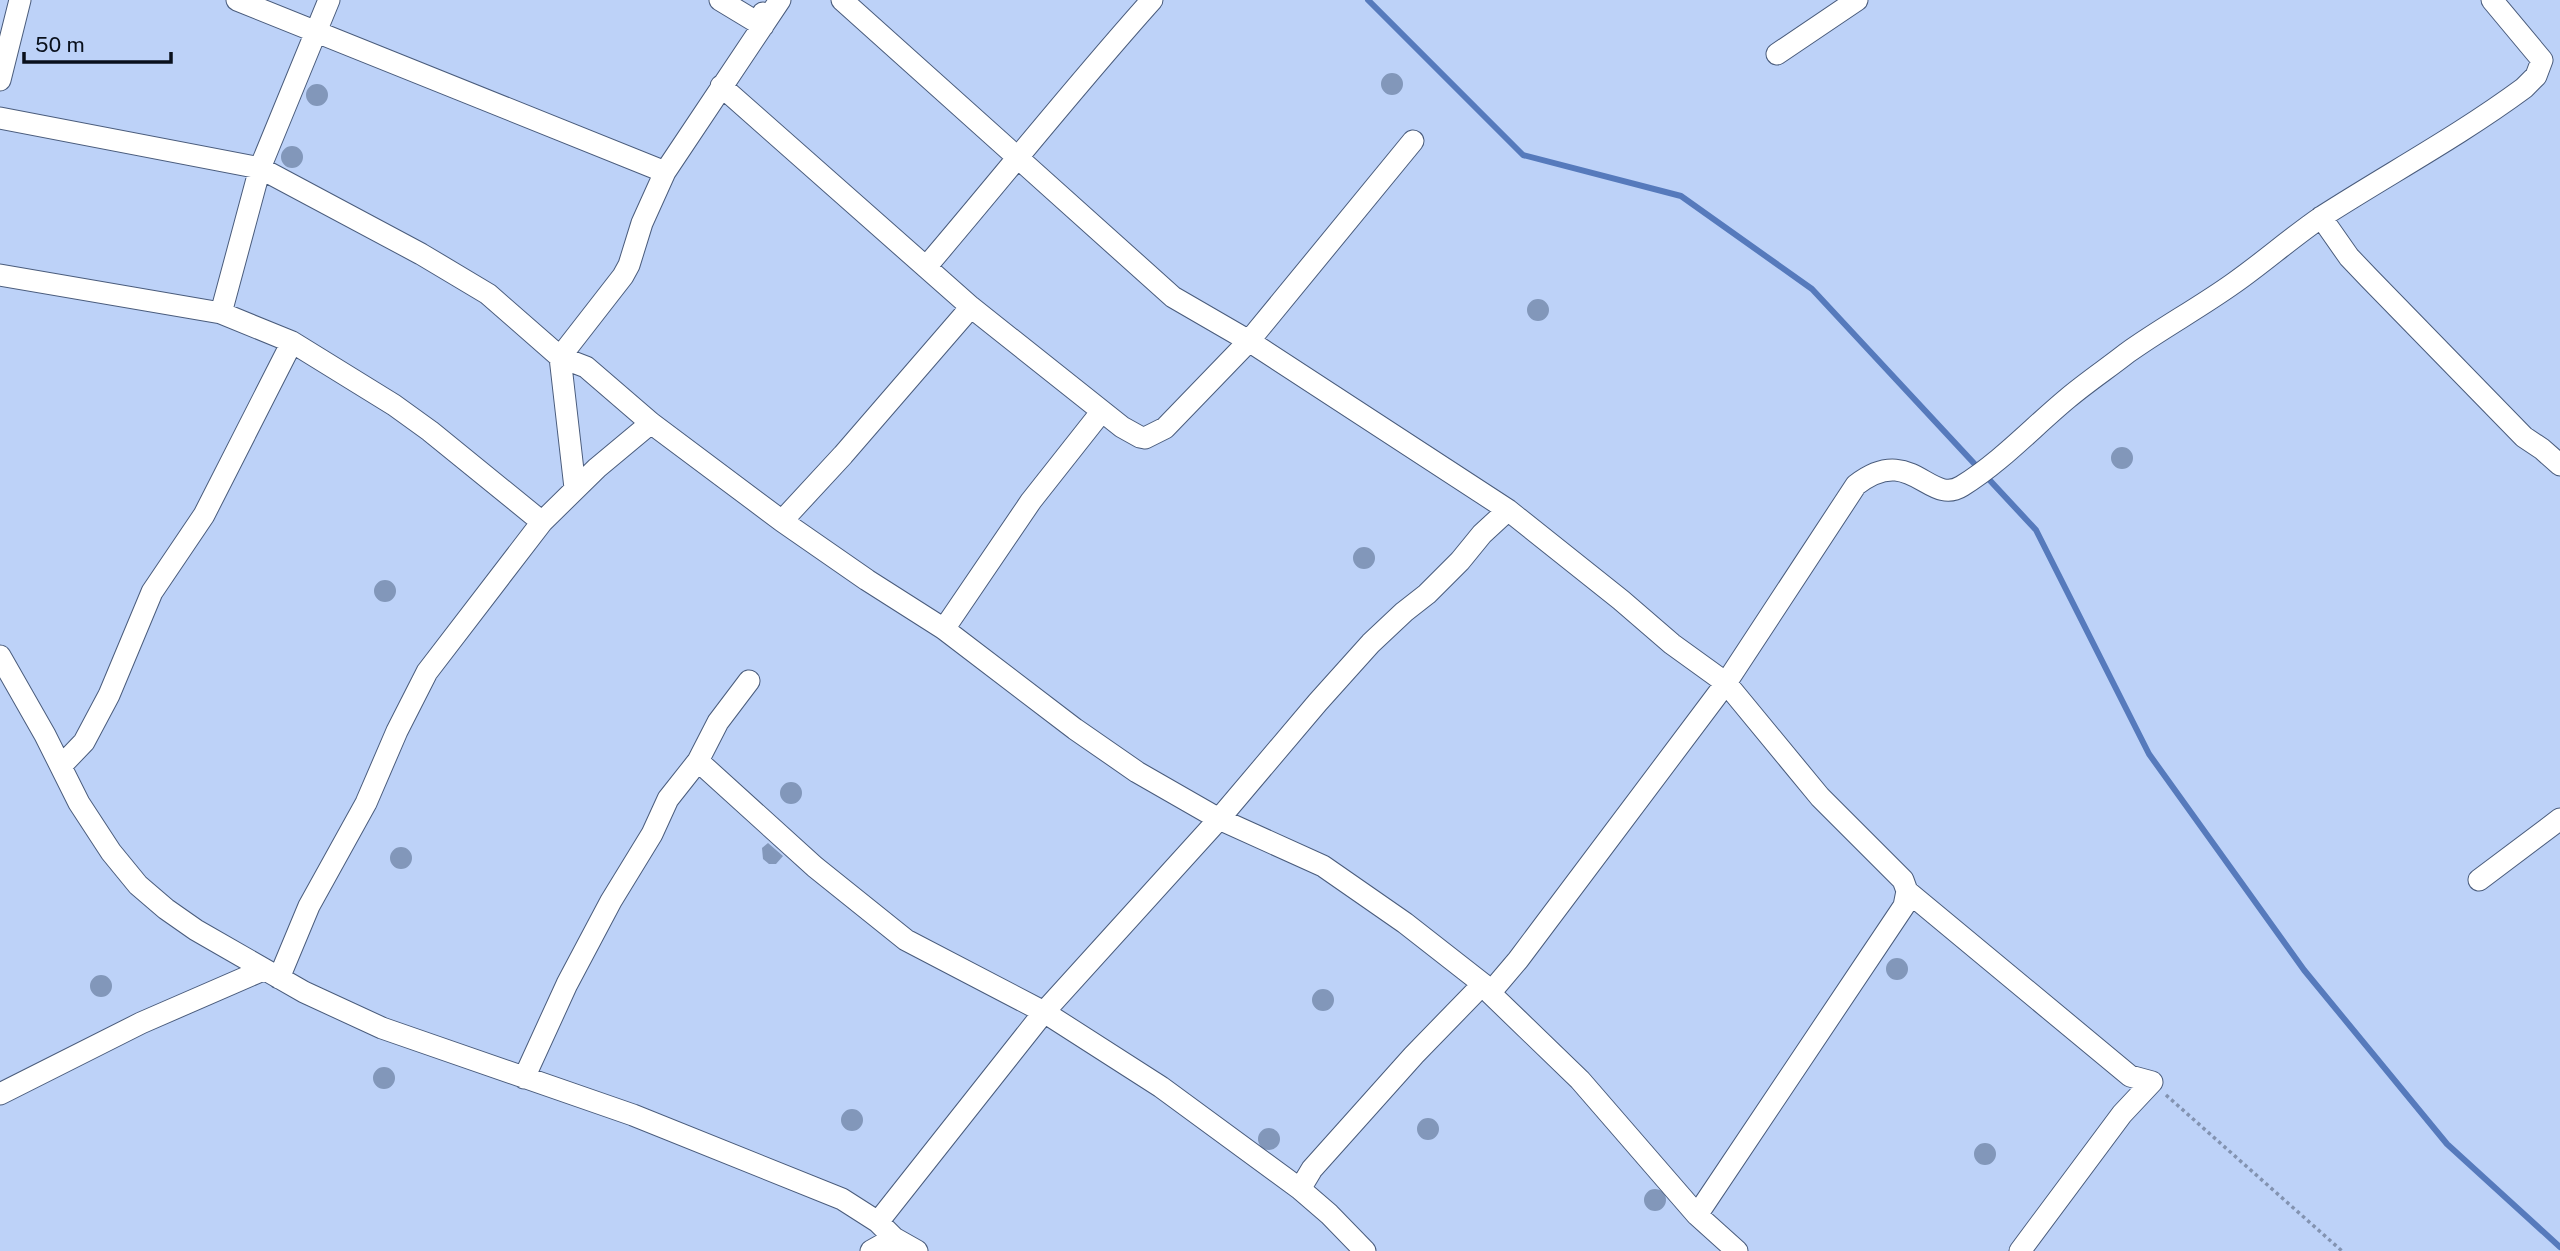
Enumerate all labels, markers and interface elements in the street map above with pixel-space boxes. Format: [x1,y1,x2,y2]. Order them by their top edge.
scale bar [24,21,172,65]
text: 50 m [35,32,85,57]

